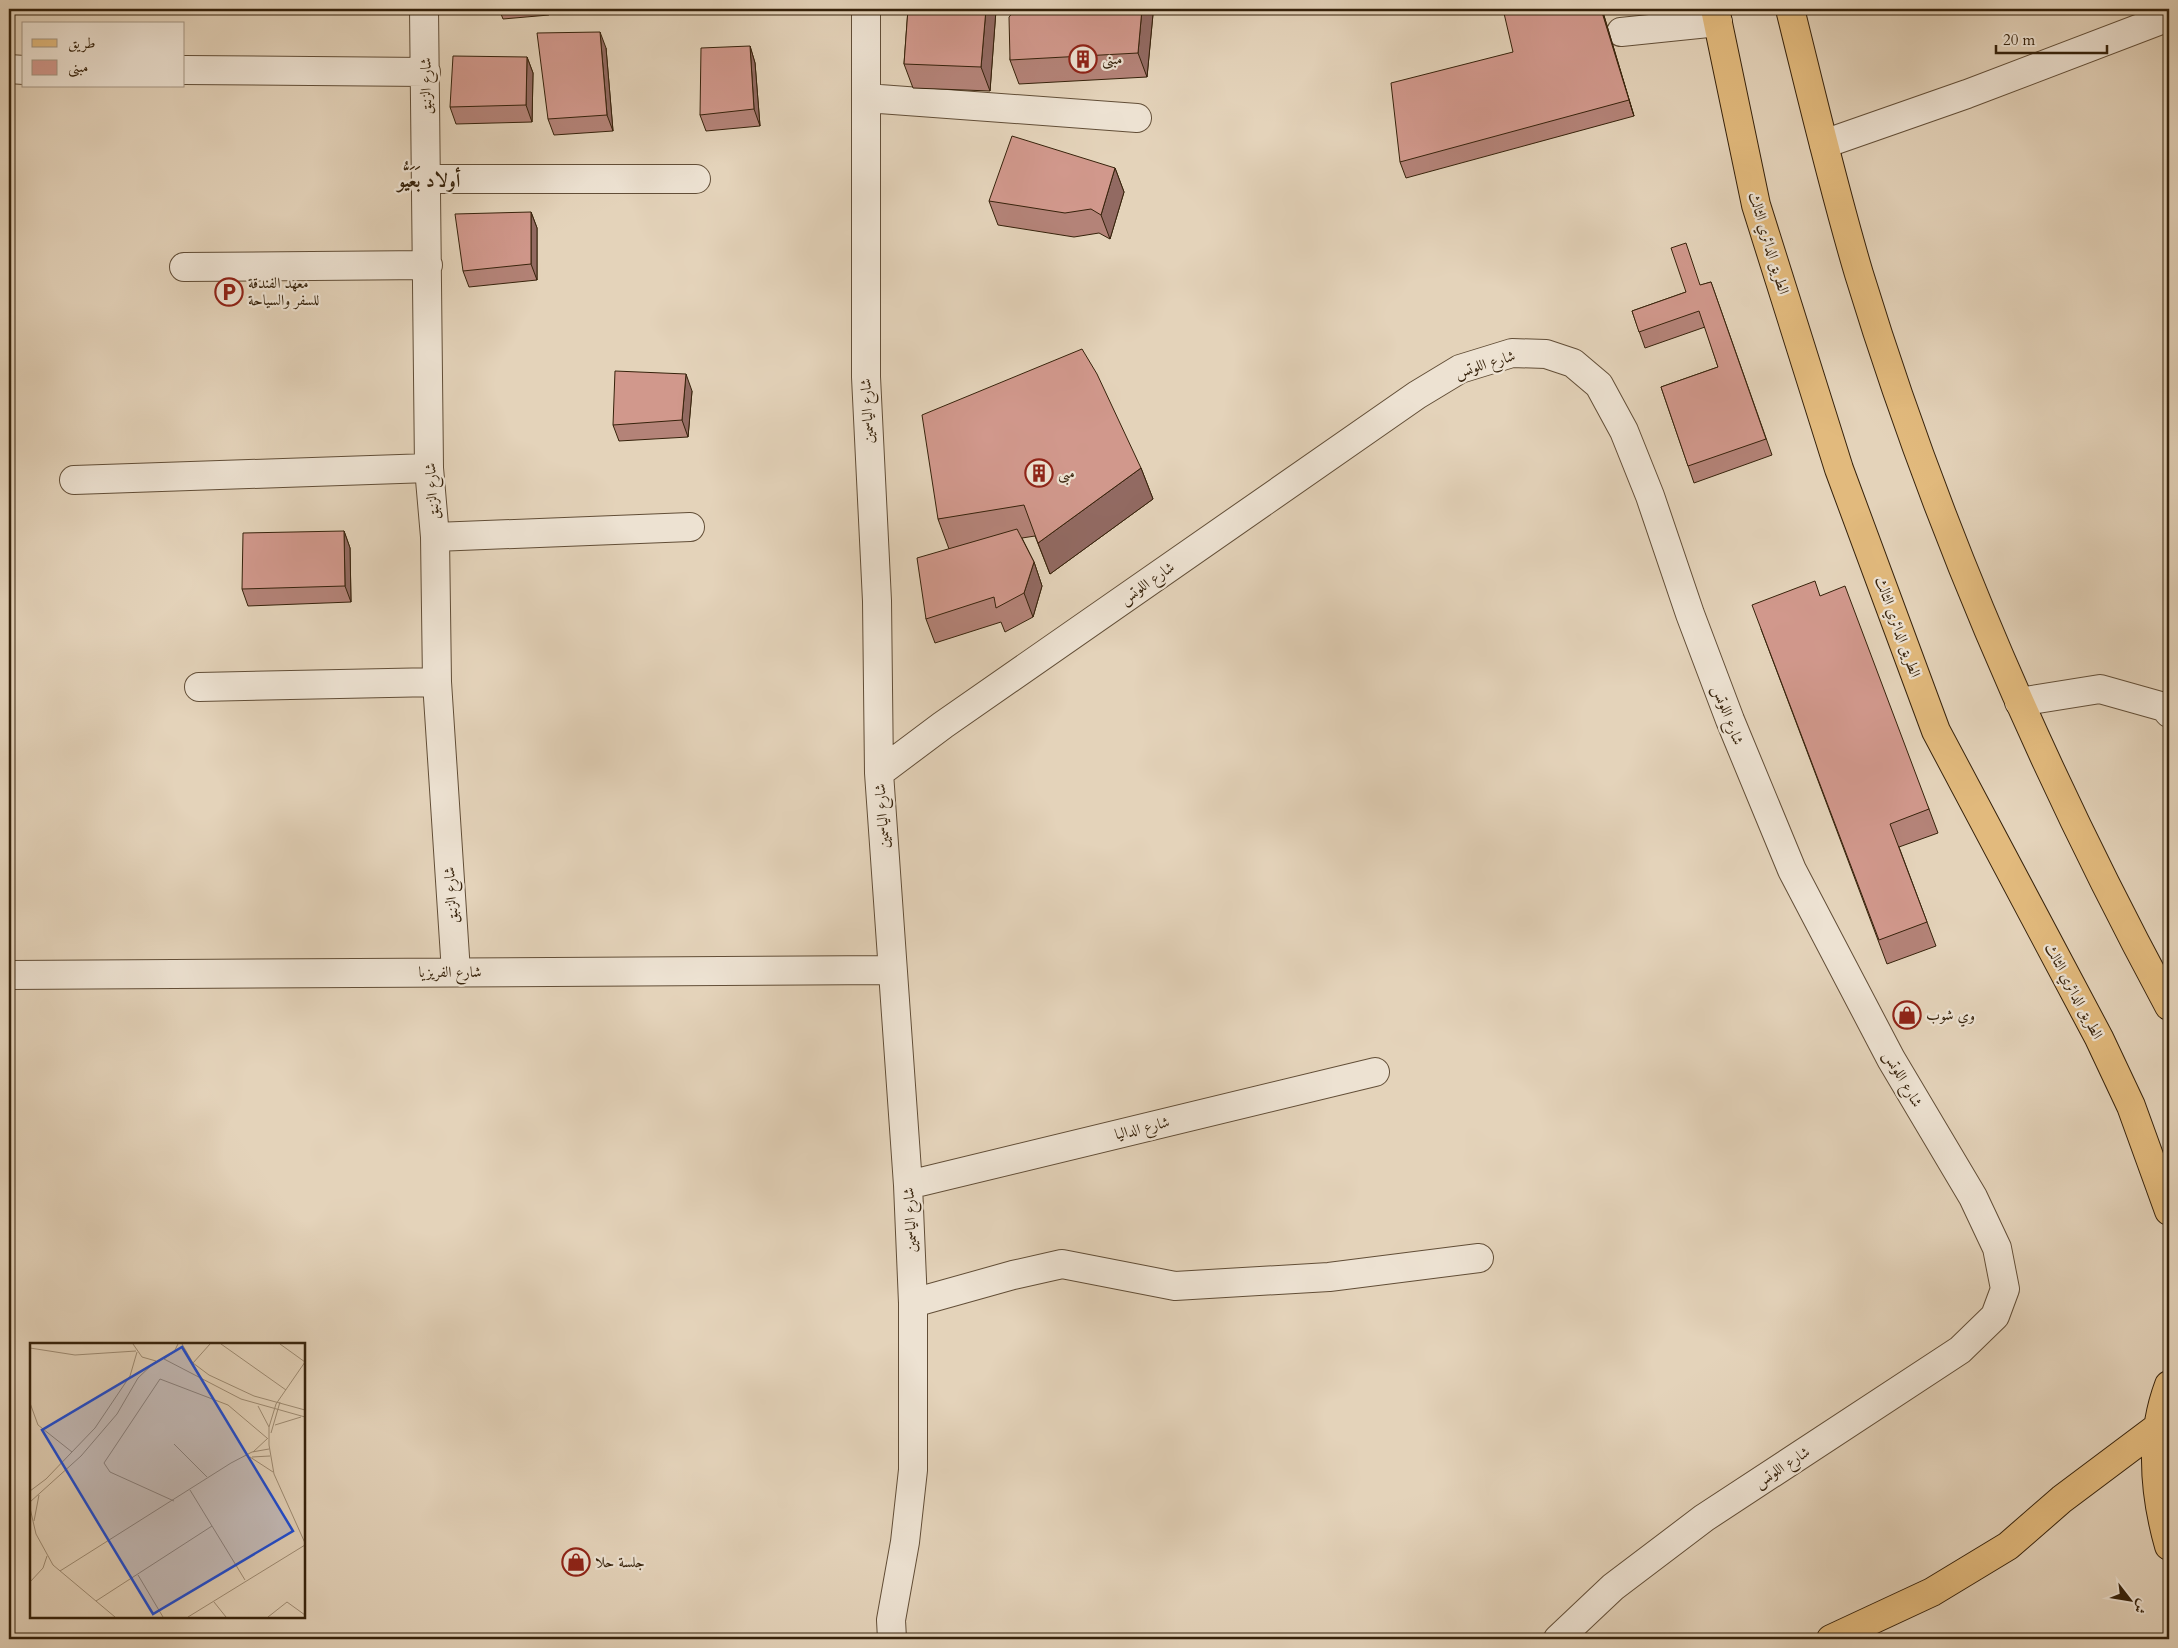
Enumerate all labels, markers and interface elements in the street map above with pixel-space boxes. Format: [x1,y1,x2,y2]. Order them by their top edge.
legend [22,22,185,88]
scale bar [1996,22,2107,54]
text: 20 m [2003,30,2035,50]
text: طريق [68,33,95,53]
building icon: مبنى [1068,44,1098,74]
place label: مبنى [1102,49,1122,70]
text: مبنى [68,57,88,78]
street label: شارع الزنبق [416,57,439,115]
district label: أولاد بَعَيُّو [396,160,461,194]
street label: الطريق الدائري الثالث [1742,189,1794,297]
place label: معهد الفندقة للسفر والسياحة [248,273,319,310]
parking icon: معهد الفندقة للسفر والسياحة [214,277,244,307]
street label: شارع اللوتس [1452,345,1519,386]
street label: شارع الياسمين [855,378,882,444]
building icon: مبى [1024,458,1054,488]
street label: شارع الزنبق [420,462,447,520]
place label: مبى [1058,463,1075,485]
street label: شارع اللوتس [1116,557,1180,612]
street label: الطريق الدائري الثالث [1869,574,1926,681]
street label: شارع اللوتس [1705,682,1748,749]
street label: شارع الياسمين [870,783,897,849]
street label: شارع الزنبق [439,866,466,924]
street label: الطريق الدائري الثالث [2038,939,2108,1044]
street label: شارع الفريزيا [418,962,482,985]
shop icon: وي شوب [1892,1000,1922,1030]
place label: وي شوب [1926,1005,1975,1027]
street label: شارع اللوتس [1876,1047,1927,1112]
street label: شارع الداليا [1113,1112,1172,1147]
street label: شارع الياسمين [898,1187,925,1253]
inset map [30,1343,305,1618]
street label: شارع اللوتس [1750,1442,1815,1495]
shop icon: جلسة حلا [561,1547,591,1577]
place label: جلسة حلا [595,1552,645,1572]
north arrow [2106,1576,2156,1626]
text: ش [2129,1596,2152,1617]

